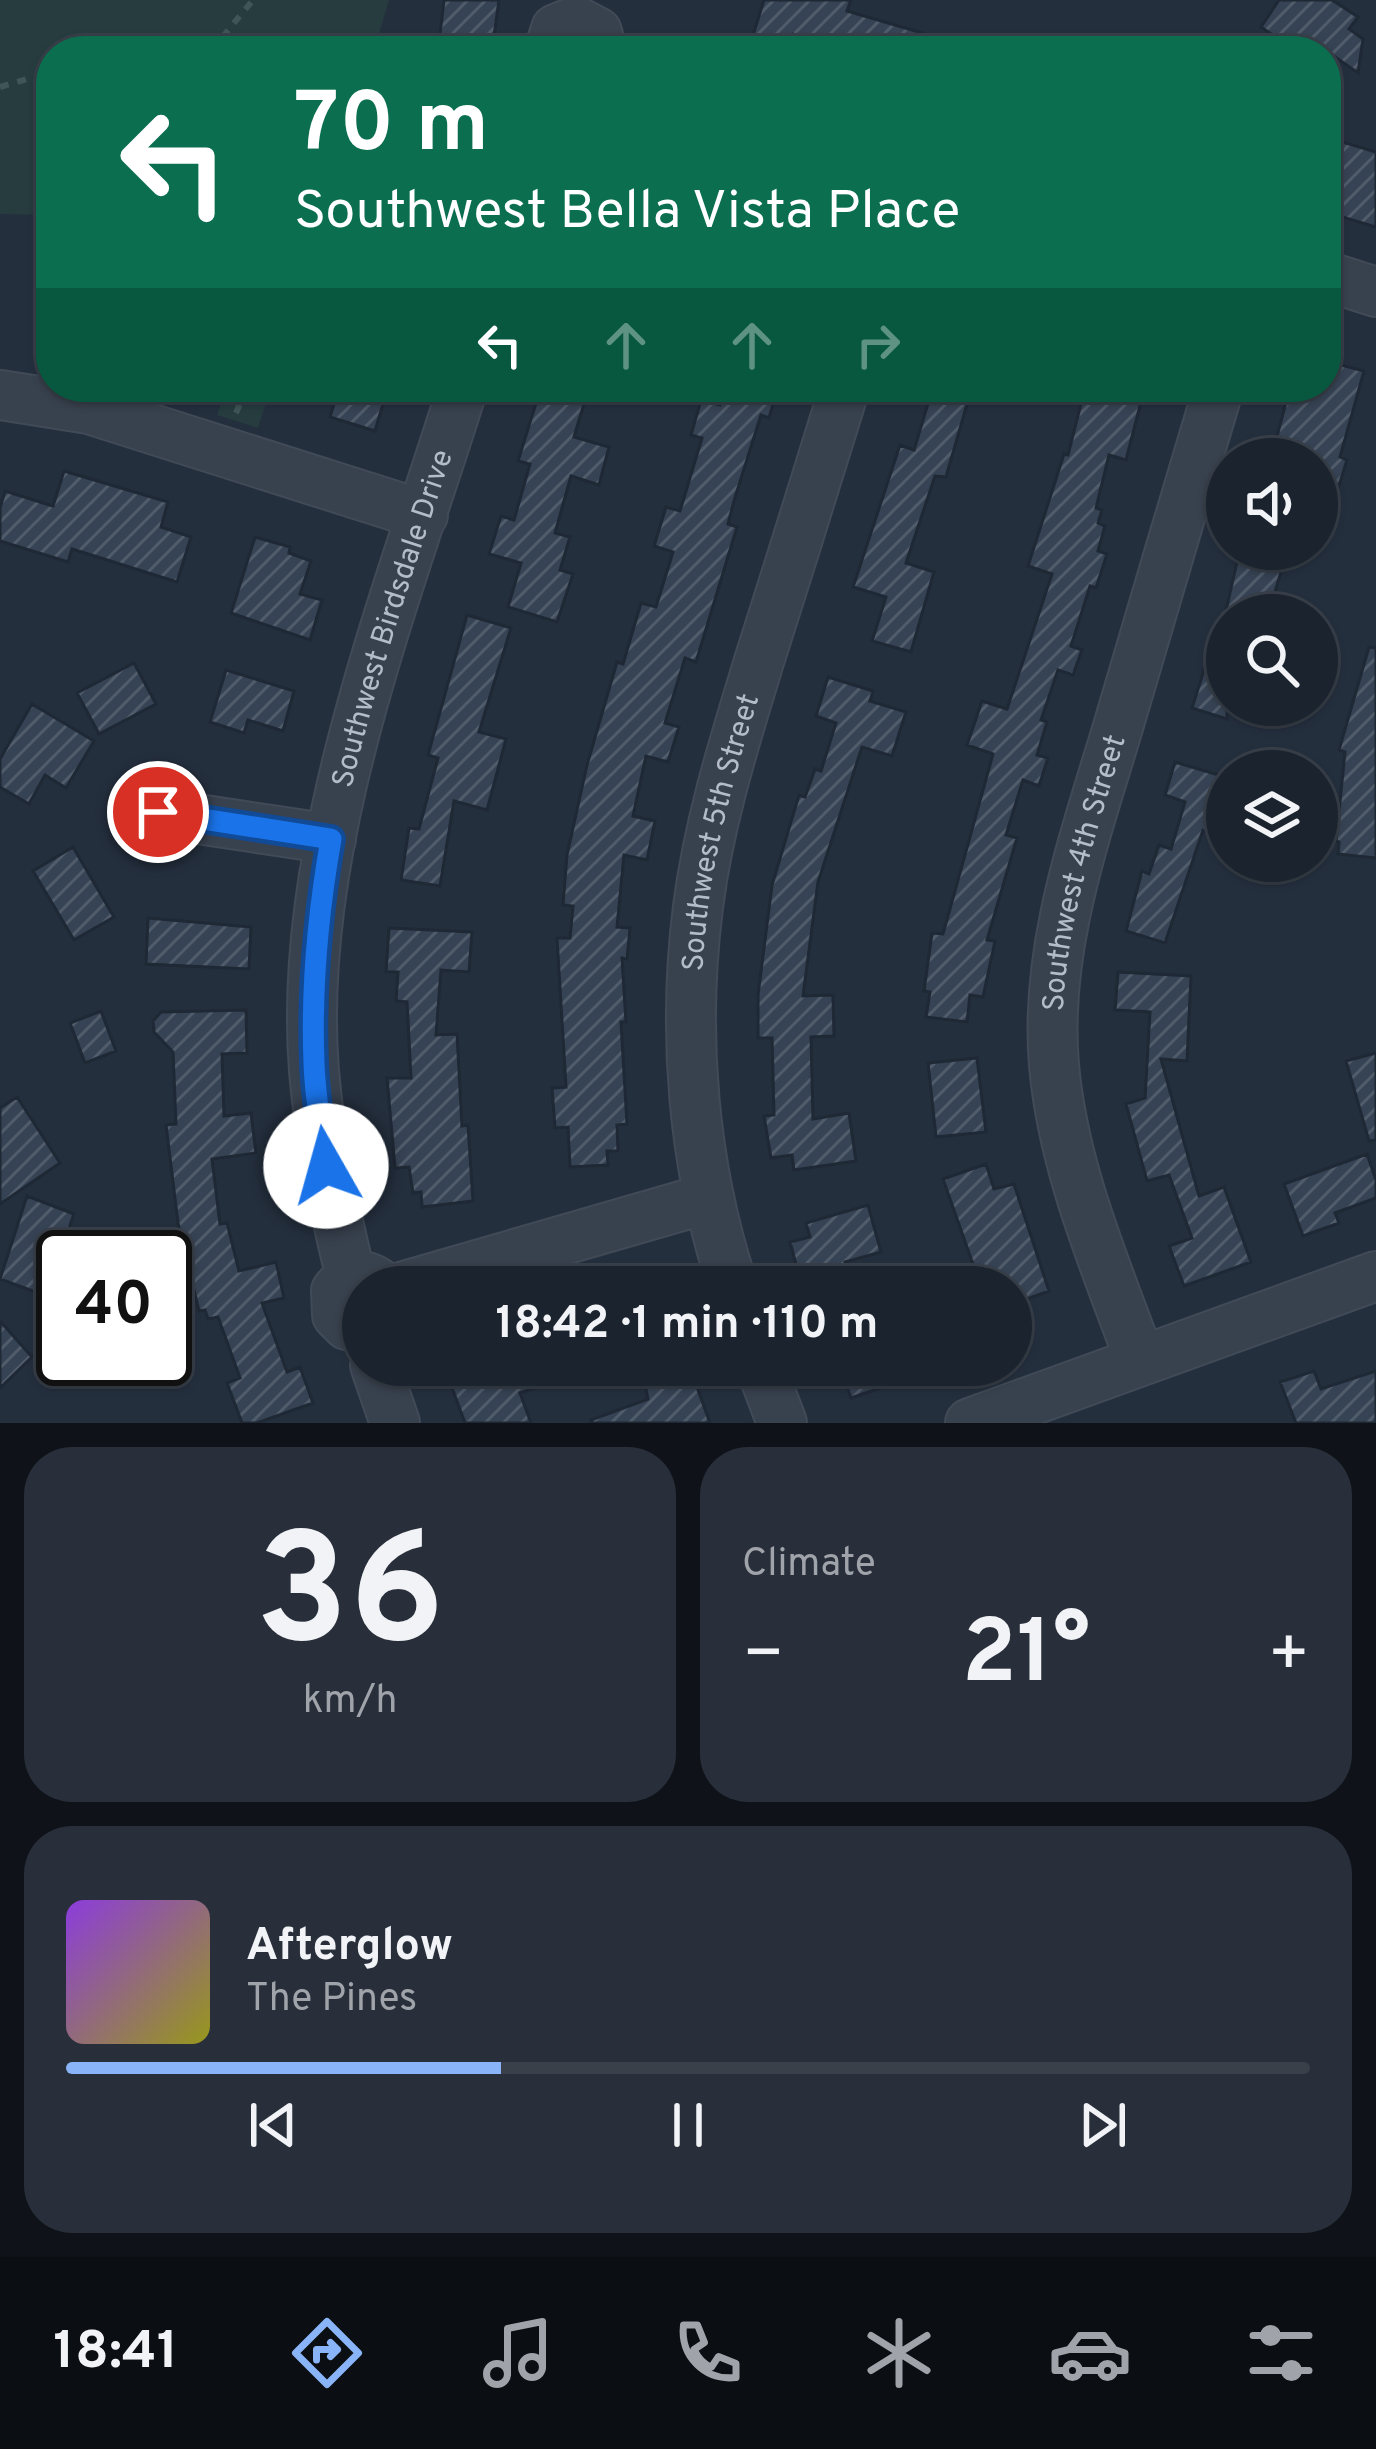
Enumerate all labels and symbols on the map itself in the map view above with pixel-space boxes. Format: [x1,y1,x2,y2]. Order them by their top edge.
street label: Southwest Birdsdale Drive [326,445,463,791]
street label: Southwest 5th Street [676,690,769,973]
street label: Southwest 4th Street [1037,731,1136,1012]
pin [107,761,209,863]
position arrow [263,1103,389,1229]
speed limit sign: 40 [36,1230,192,1386]

